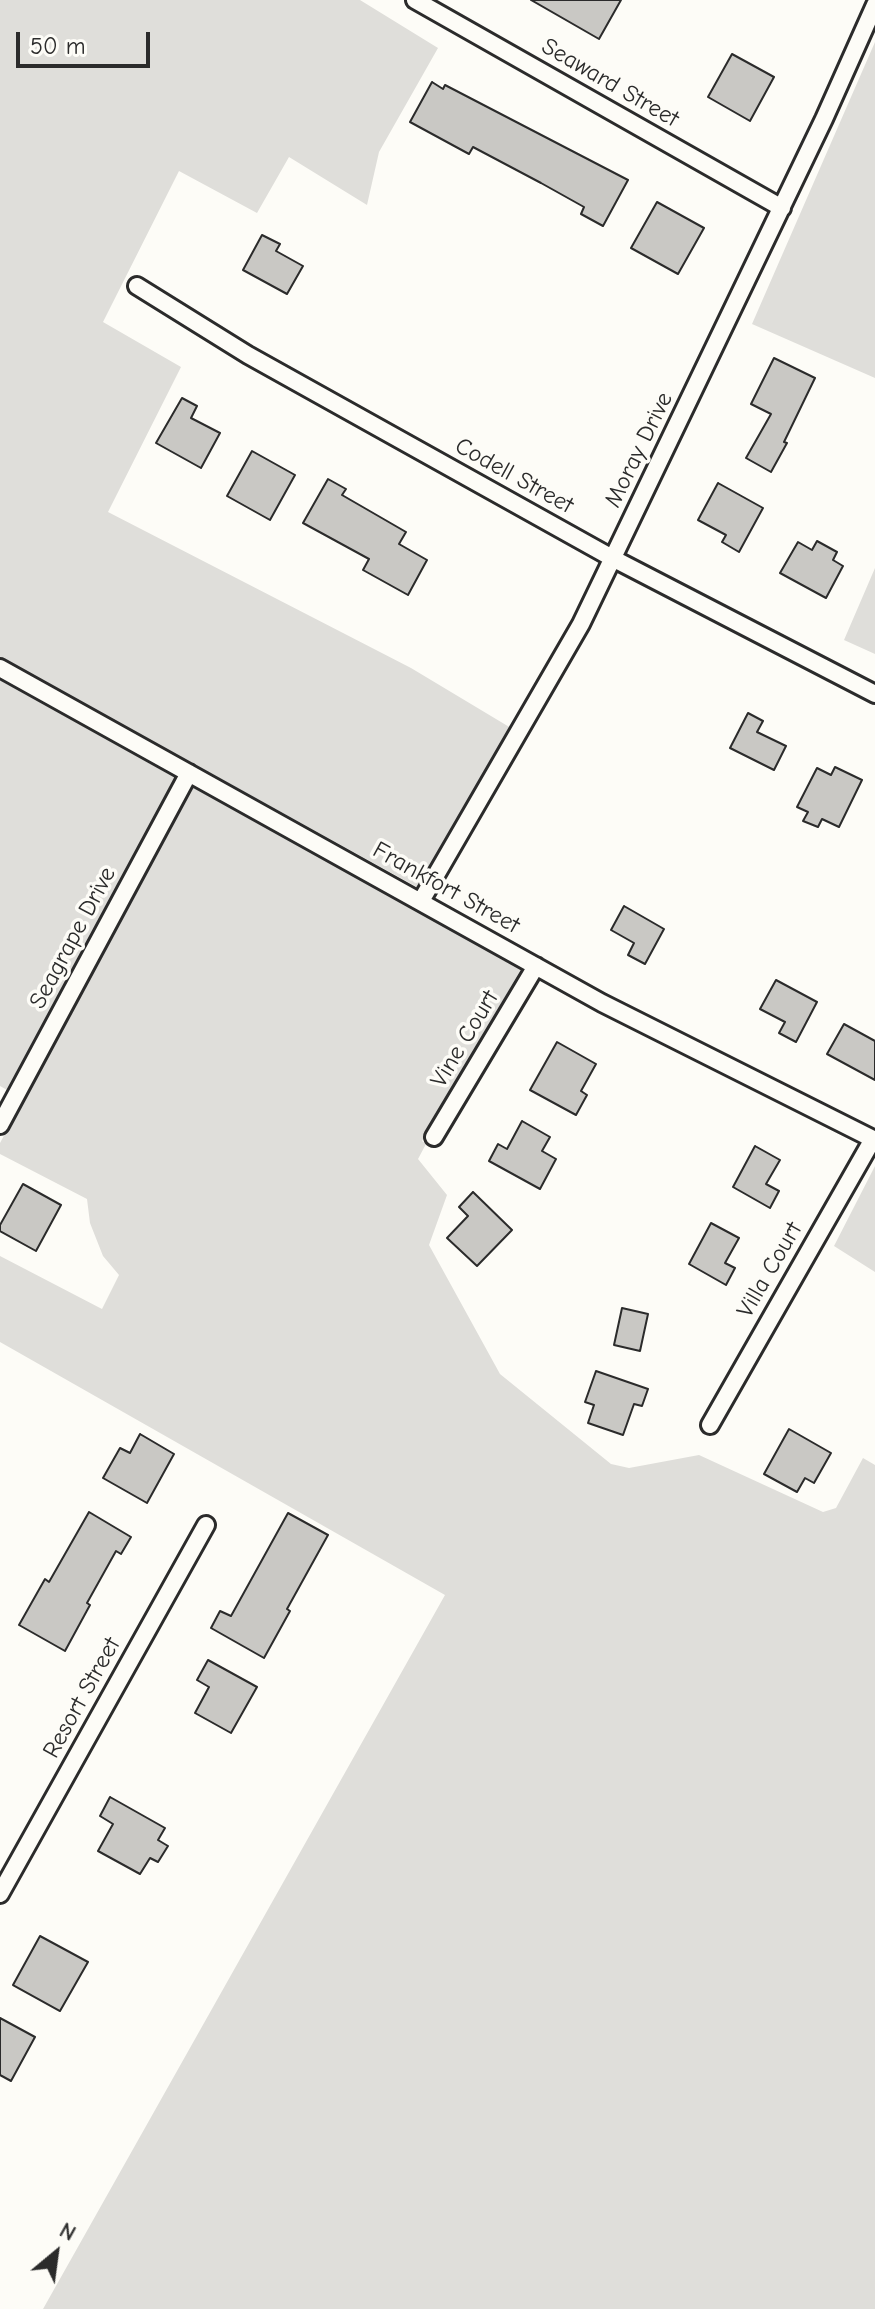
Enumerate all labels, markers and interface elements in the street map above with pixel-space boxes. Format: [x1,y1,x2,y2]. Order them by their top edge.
scale bar [20,16,154,66]
text: 50 m [30,32,86,60]
street label: Seaward Street [536,32,684,134]
street label: Moray Drive [599,388,679,512]
street label: Codell Street [450,432,578,520]
street label: Frankfort Street [367,836,525,940]
street label: Seagrape Drive [24,862,122,1014]
street label: Vine Court [425,985,505,1093]
street label: Villa Court [731,1217,809,1323]
street label: Resort Street [37,1633,127,1763]
north arrow [16,2213,96,2293]
text: N [55,2217,80,2247]

